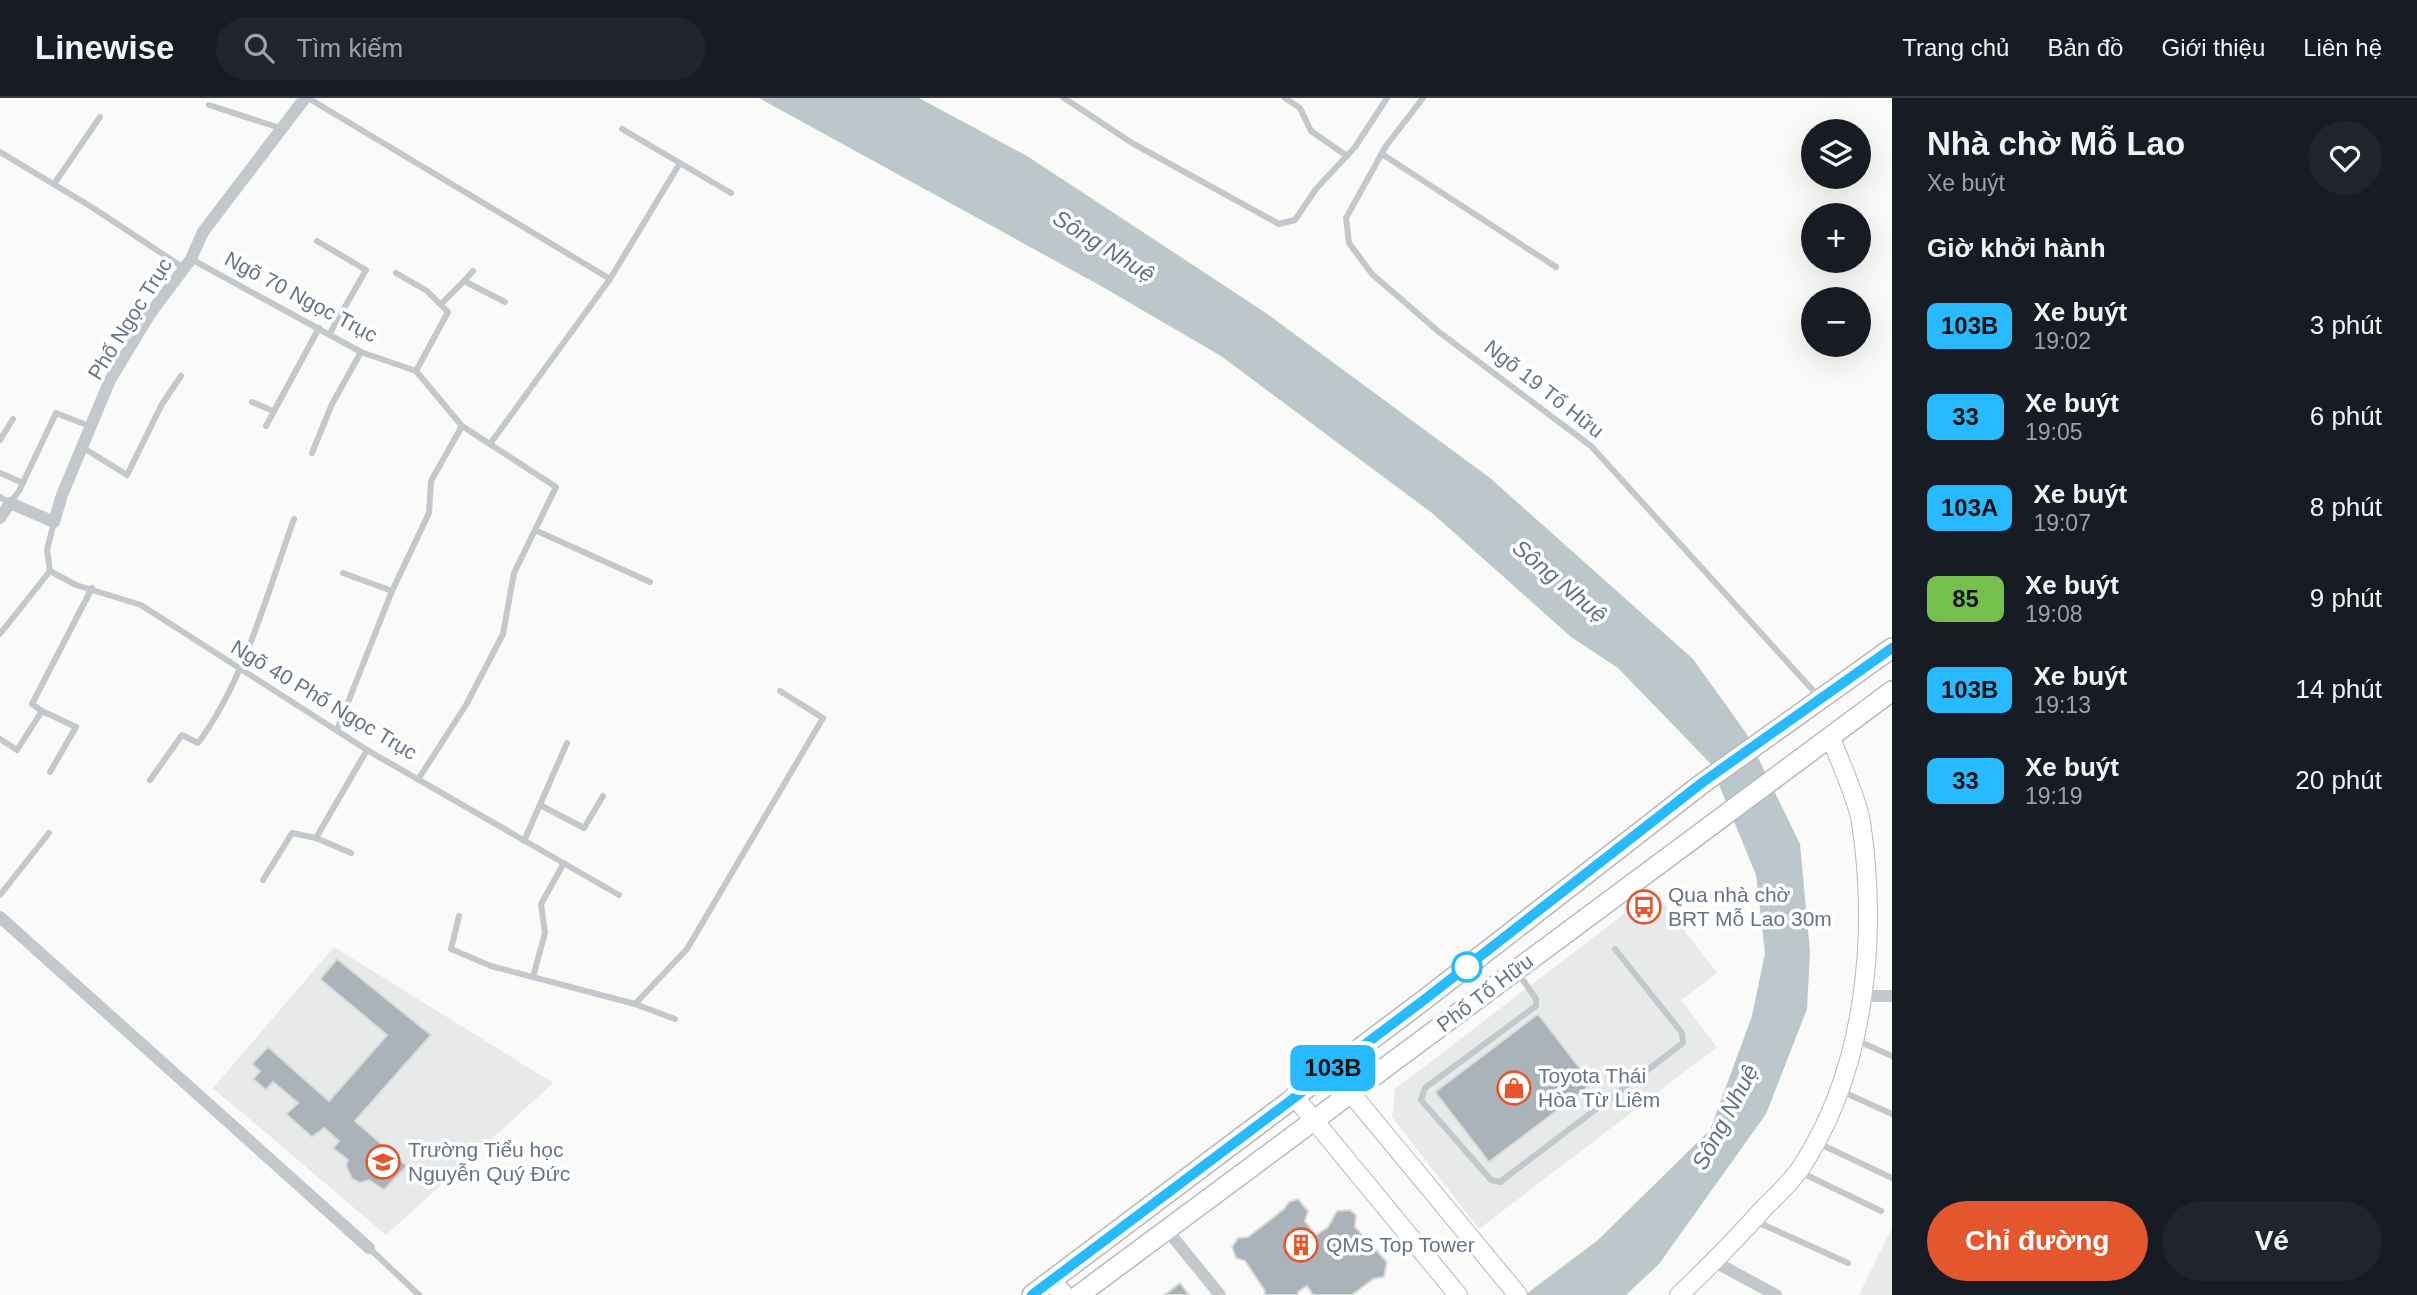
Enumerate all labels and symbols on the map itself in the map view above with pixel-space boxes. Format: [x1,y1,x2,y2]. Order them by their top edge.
water label: Sông Nhuệ [1048,204,1160,288]
street label: Ngõ 70 Ngọc Trục [221,247,381,346]
street label: Phố Ngọc Trục [83,254,176,384]
street label: Ngõ 19 Tố Hữu [1480,335,1608,442]
water label: Sông Nhuệ [1508,534,1612,628]
street label: Ngõ 40 Phố Ngọc Trục [227,635,421,764]
place label: Qua nhà chờ BRT Mỗ Lao 30m [1668,883,1832,930]
bus stop icon: Qua nhà chờ BRT Mỗ Lao 30m [1625,888,1663,926]
street label: Phố Tố Hữu [1432,949,1537,1036]
unlabelled marker [1452,952,1482,982]
line badge: 103B [1284,1045,1382,1091]
water label: Sông Nhuệ [1687,1060,1763,1174]
place label: Toyota Thái Hòa Từ Liêm [1538,1064,1660,1111]
shop icon: Toyota Thái Hòa Từ Liêm [1495,1069,1533,1107]
place label: Trường Tiểu học Nguyễn Quý Đức [408,1138,570,1185]
school or university icon: Trường Tiểu học Nguyễn Quý Đức [364,1143,402,1181]
building icon: QMS Top Tower [1282,1226,1320,1264]
place label: QMS Top Tower [1326,1233,1475,1256]

